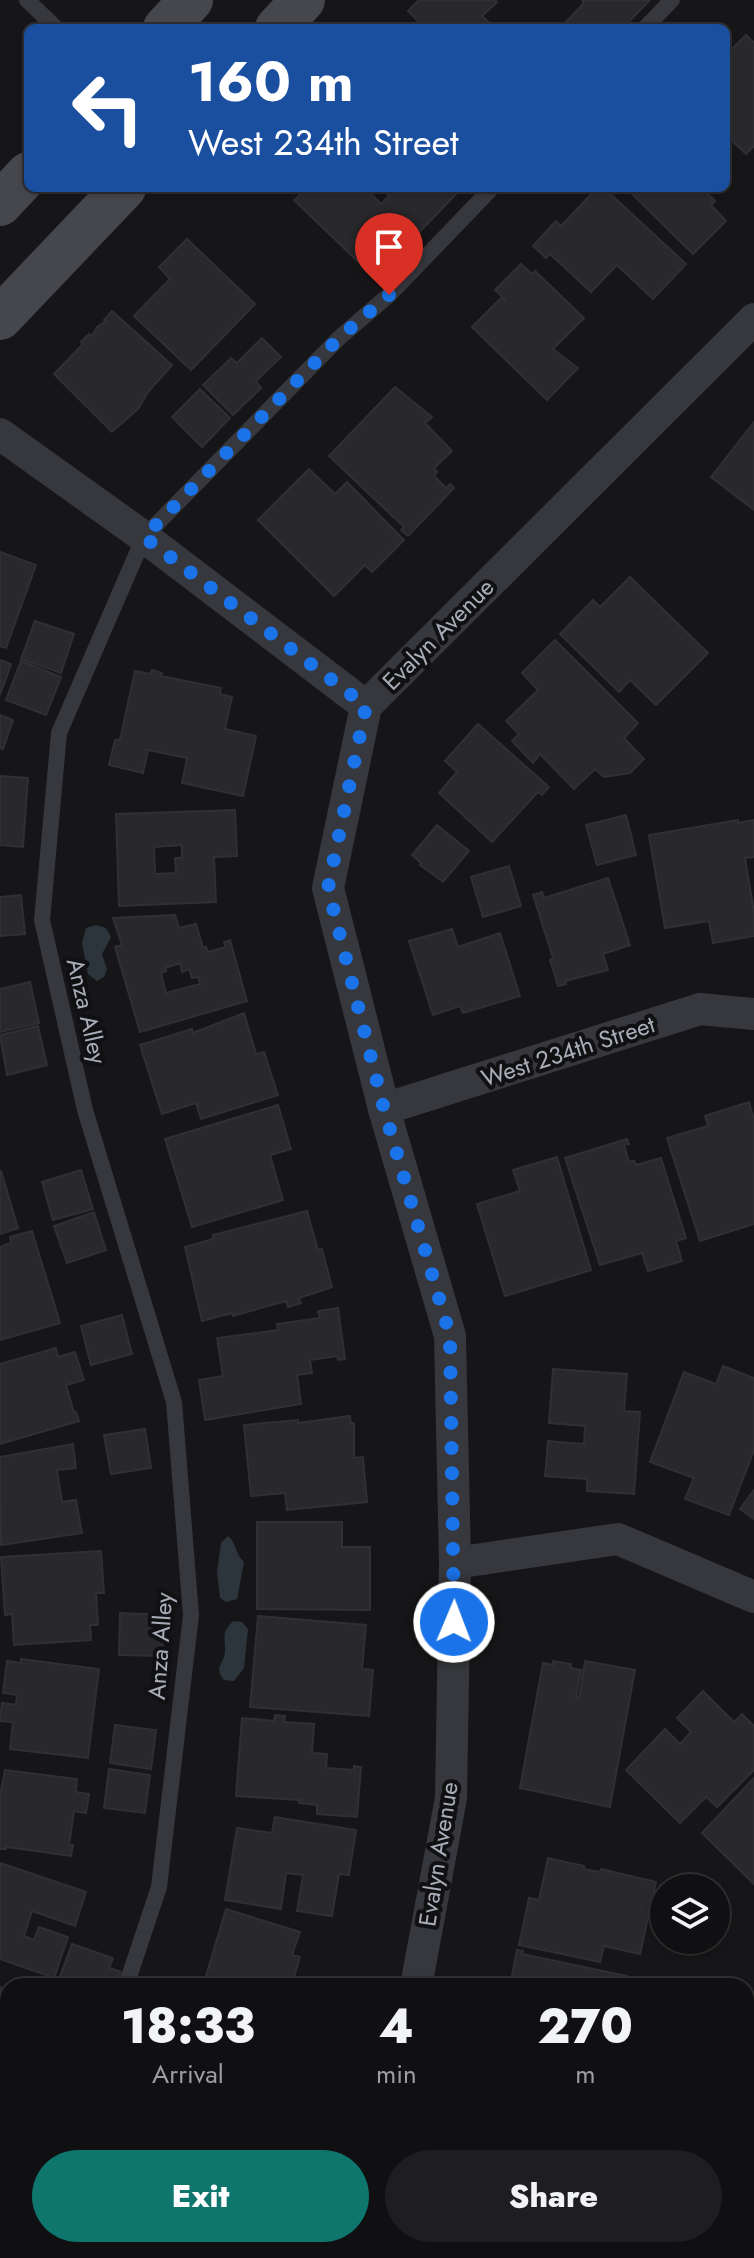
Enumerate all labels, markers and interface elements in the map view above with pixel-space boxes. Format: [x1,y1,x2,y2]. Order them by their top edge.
text: 160 m [188,41,354,122]
icon: left [56,56,160,160]
text: West 234th Street [188,116,459,168]
pin [355,213,423,295]
icon: arrive [367,225,411,269]
street label: Evalyn Avenue [374,570,502,698]
street label: Anza Alley [58,955,116,1068]
street label: West 234th Street [477,1006,659,1096]
position arrow [412,1580,496,1664]
street label: Anza Alley [139,1591,181,1701]
street label: Evalyn Avenue [409,1779,467,1929]
map controls [650,1874,730,1954]
button: layers [650,1874,730,1954]
text: 18:33 [121,1992,255,2061]
text: 4 [379,1992,414,2061]
text: 270 [538,1992,633,2061]
text: Arrival [152,2055,224,2093]
text: min [376,2055,417,2093]
text: m [575,2055,595,2093]
button: Exit [32,2150,369,2242]
button: Share [385,2150,722,2242]

